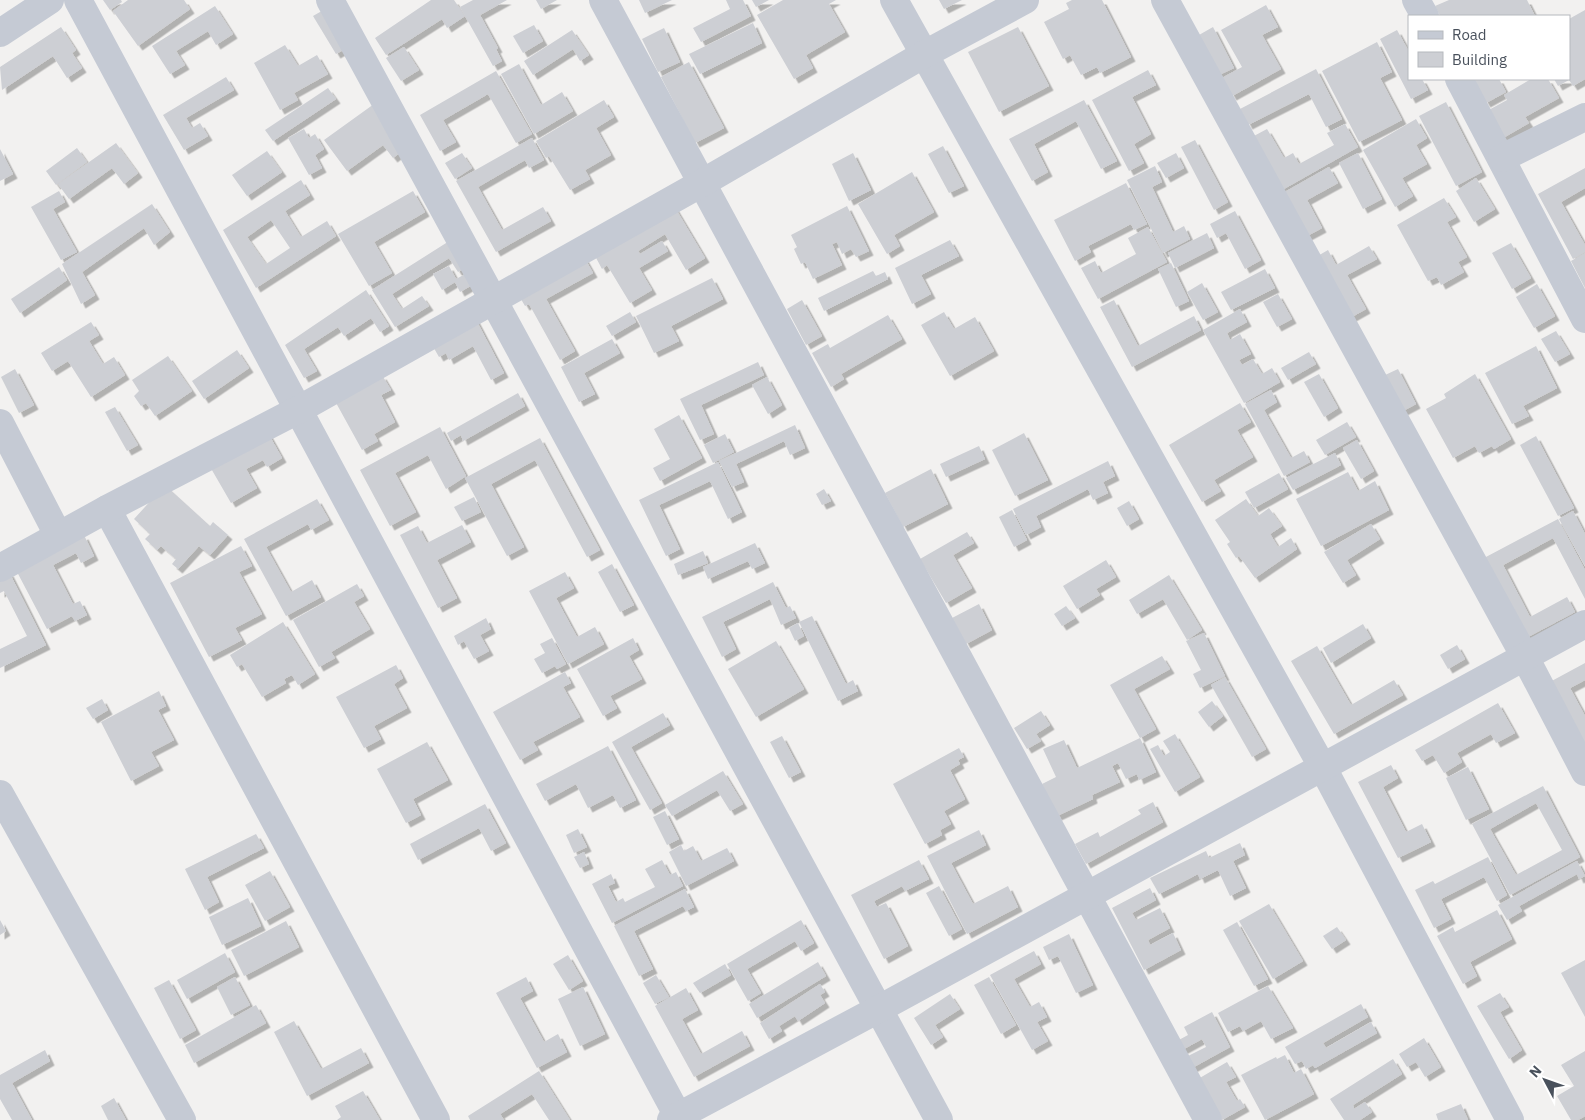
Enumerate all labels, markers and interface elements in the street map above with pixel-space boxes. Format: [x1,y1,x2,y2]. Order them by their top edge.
legend [1408,15,1570,80]
text: Road [1452,25,1487,44]
text: Building [1452,50,1507,69]
north arrow [1520,1055,1570,1105]
text: N [1525,1062,1545,1081]

